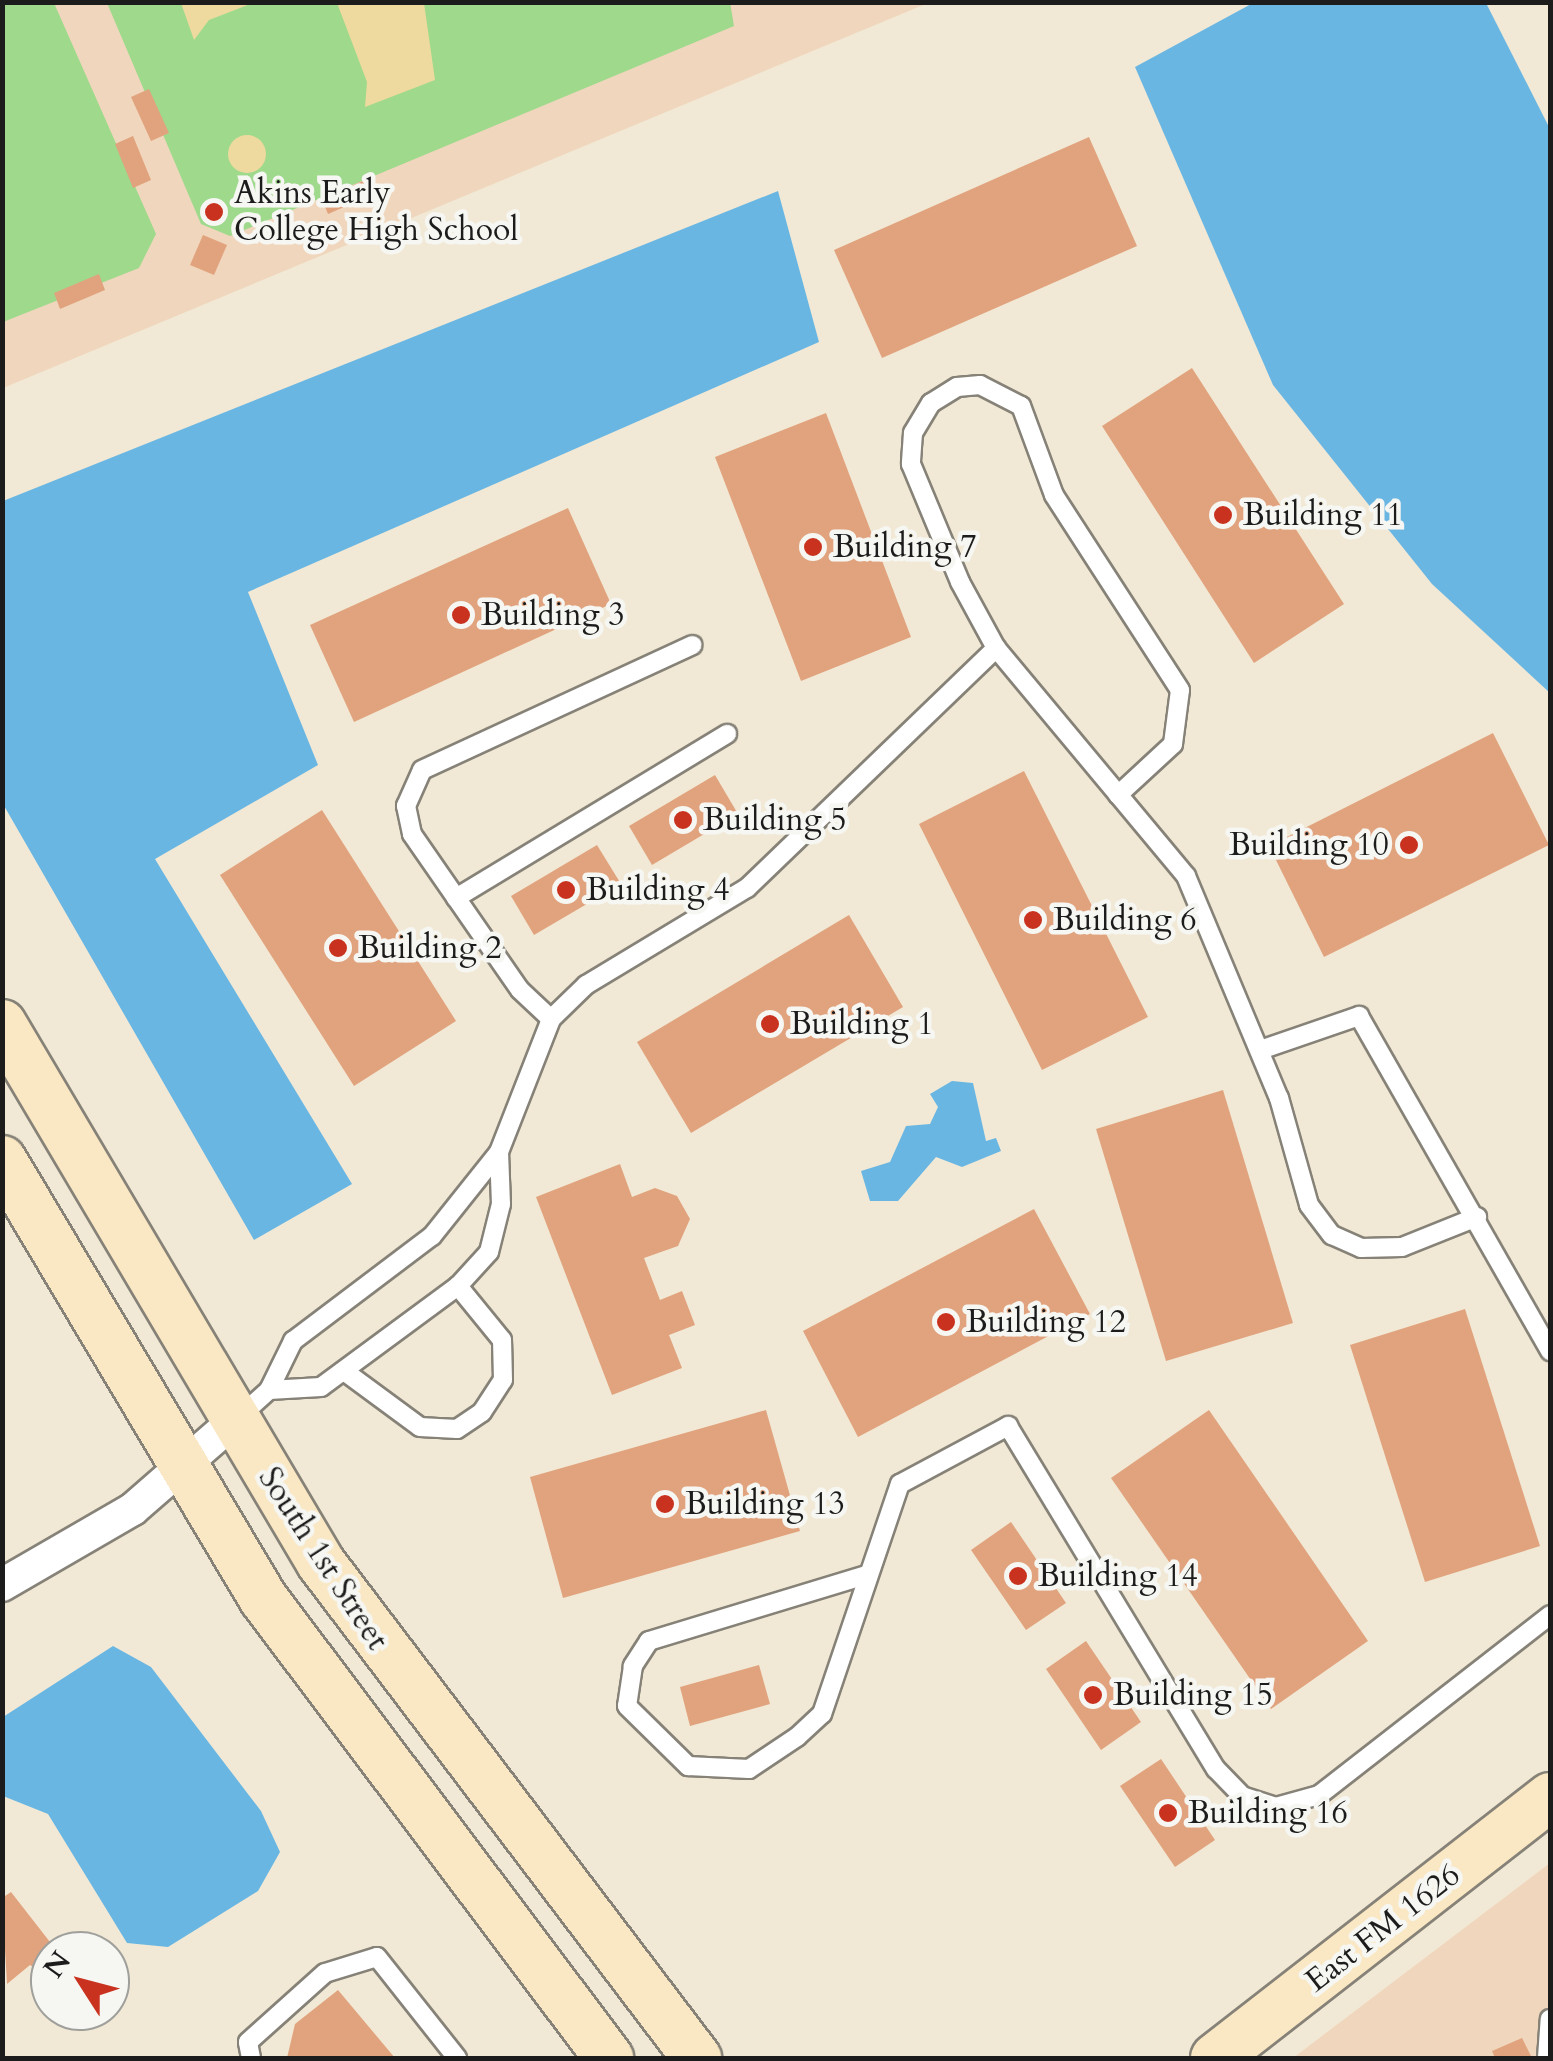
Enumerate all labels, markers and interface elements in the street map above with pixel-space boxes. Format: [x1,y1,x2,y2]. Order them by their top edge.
place label: Akins Early College High School [234,175,518,250]
marker: Akins Early College High School [203,201,225,223]
place label: Building 11 [1243,496,1403,534]
marker: Building 11 [1212,504,1234,526]
place label: Building 7 [833,528,977,566]
marker: Building 7 [802,536,824,558]
place label: Building 3 [481,596,625,634]
marker: Building 3 [450,604,472,626]
place label: Building 5 [703,801,847,839]
marker: Building 5 [672,809,694,831]
place label: Building 10 [1229,826,1389,864]
marker: Building 10 [1398,834,1420,856]
place label: Building 4 [586,871,730,909]
marker: Building 4 [555,879,577,901]
place label: Building 6 [1053,901,1197,939]
marker: Building 6 [1022,909,1044,931]
place label: Building 2 [358,929,502,967]
marker: Building 2 [327,937,349,959]
place label: Building 1 [790,1005,934,1043]
marker: Building 1 [759,1013,781,1035]
place label: Building 12 [966,1303,1126,1341]
marker: Building 12 [935,1311,957,1333]
street label: South 1st Street [250,1461,396,1657]
place label: Building 13 [685,1485,845,1523]
marker: Building 13 [654,1493,676,1515]
place label: Building 14 [1038,1557,1198,1595]
marker: Building 14 [1007,1565,1029,1587]
place label: Building 15 [1113,1676,1273,1714]
marker: Building 15 [1082,1684,1104,1706]
place label: Building 16 [1188,1794,1348,1832]
marker: Building 16 [1157,1802,1179,1824]
street label: East FM 1626 [1298,1856,1468,2000]
north arrow [30,1931,130,2031]
text: N [35,1944,80,1986]

